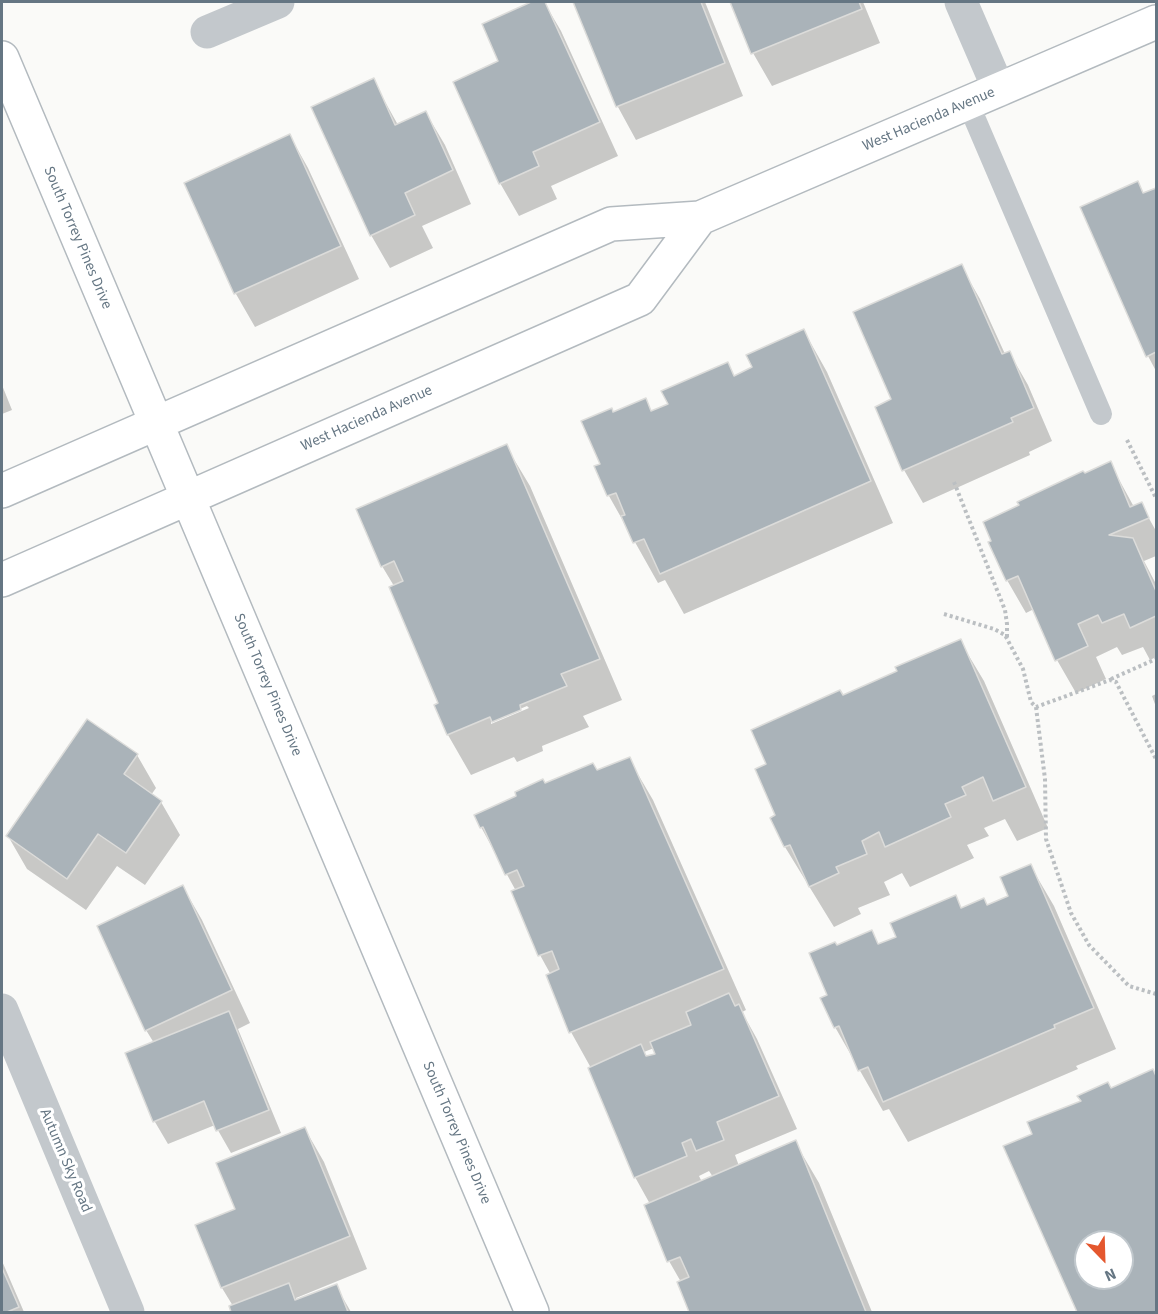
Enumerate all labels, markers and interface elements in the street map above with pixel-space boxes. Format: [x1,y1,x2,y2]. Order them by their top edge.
street label: West Hacienda Avenue [860,84,998,156]
street label: South Torrey Pines Drive [39,164,115,312]
street label: West Hacienda Avenue [299,382,435,456]
street label: South Torrey Pines Drive [229,611,305,759]
street label: South Torrey Pines Drive [418,1059,494,1207]
street label: Autumn Sky Road [35,1107,95,1215]
north arrow [1074,1230,1134,1290]
text: N [1101,1263,1119,1287]

